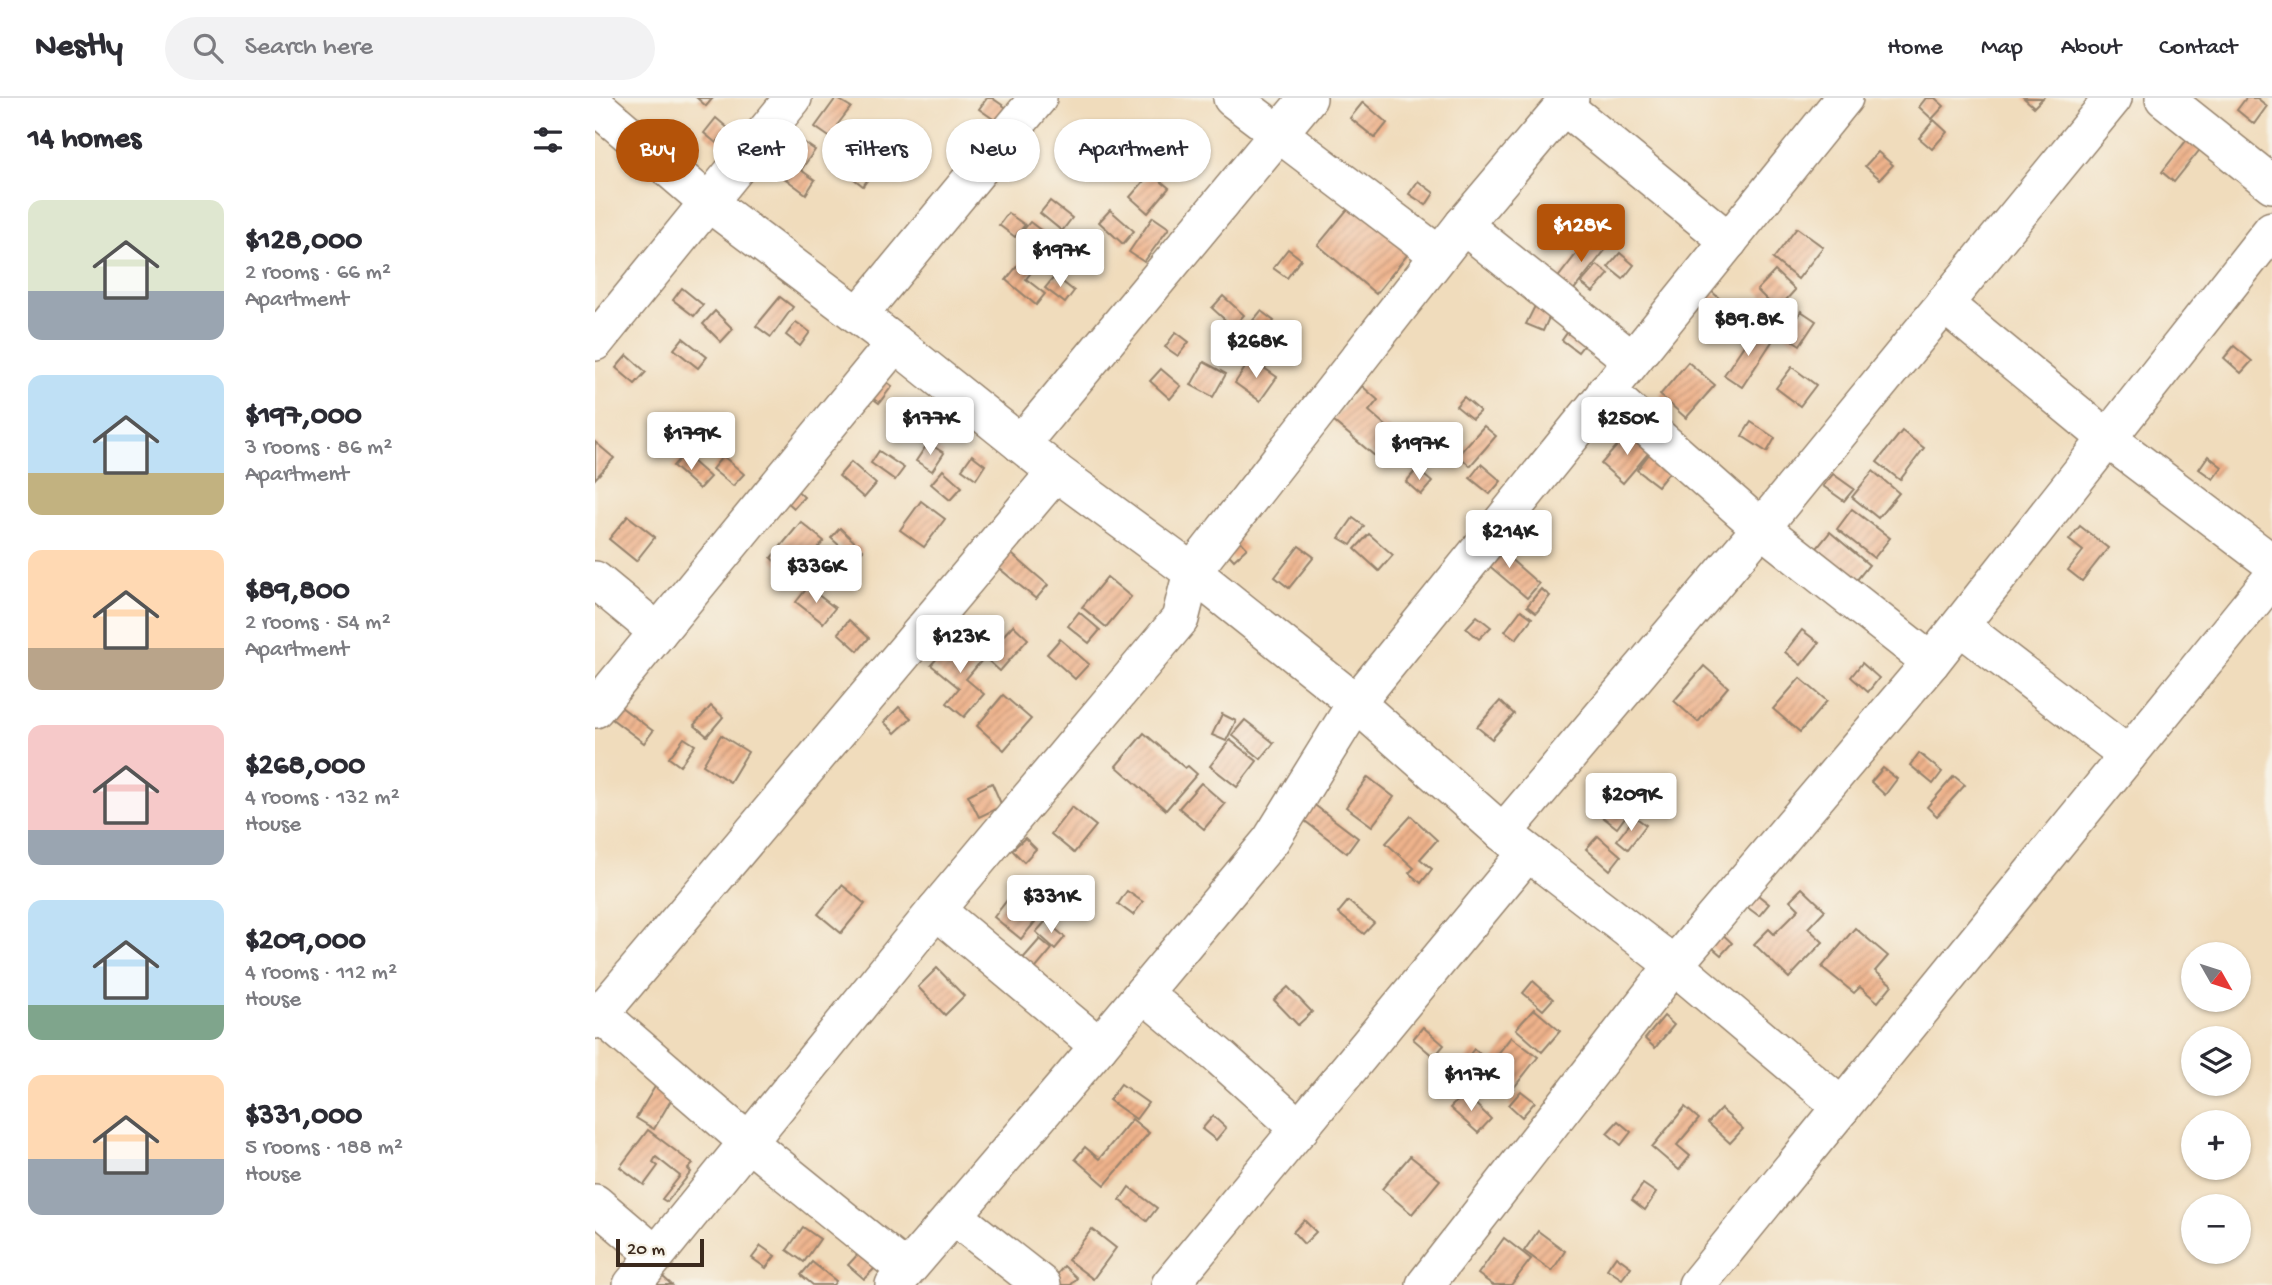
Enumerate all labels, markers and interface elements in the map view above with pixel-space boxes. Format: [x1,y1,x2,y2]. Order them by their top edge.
search box [165,17,655,80]
text: Nestly [35,29,123,67]
icon: search [189,29,227,67]
text: Search here [245,33,373,64]
text: Home [1887,34,1943,63]
text: Map [1981,34,2023,63]
text: About [2061,34,2121,63]
text: Contact [2159,34,2237,63]
chip: Buy [616,119,699,182]
chip: Rent [713,119,808,182]
chip: Filters [822,119,932,182]
chip: New [946,119,1040,182]
chip: Apartment [1054,119,1211,182]
icon: filters [529,121,567,159]
text: 14 homes [28,123,141,158]
pin: $128K [1532,204,1630,264]
text: $128K [1553,213,1609,240]
text: $128,000 [245,225,362,260]
icon: home [84,228,168,312]
pin: $197K [1011,230,1109,289]
text: $197K [1032,238,1088,265]
text: 2 rooms · 66 m² [245,260,391,287]
text: Apartment [245,287,349,314]
pin: $89.8K [1691,299,1805,358]
text: $89.8K [1715,307,1781,334]
pin: $268K [1207,320,1305,380]
text: $268K [1227,329,1285,356]
pin: $177K [881,398,979,457]
pin: $250K [1578,398,1676,457]
text: $197,000 [245,400,362,435]
icon: home [84,403,168,487]
text: $177K [902,406,958,433]
text: $250K [1597,406,1657,433]
pin: $179K [642,412,740,472]
text: $179K [663,421,719,448]
pin: $197K [1370,422,1468,482]
text: $197K [1391,431,1447,458]
text: 3 rooms · 86 m² [245,435,392,462]
text: Apartment [245,462,349,489]
pin: $214K [1460,510,1558,570]
text: $214K [1482,519,1536,546]
pin: $336K [767,546,865,605]
text: $336K [787,554,845,581]
text: $89,800 [245,575,350,610]
icon: home [84,578,168,662]
text: 2 rooms · 54 m² [245,610,391,637]
pin: $123K [911,616,1009,675]
text: $123K [932,624,988,651]
text: Apartment [245,637,349,664]
text: $268,000 [245,750,365,785]
icon: home [84,753,168,837]
pin: $209K [1582,774,1680,833]
text: $209K [1602,782,1660,809]
text: 4 rooms · 132 m² [245,785,400,812]
text: House [245,812,301,839]
pin: $331K [1002,876,1100,935]
text: $331K [1023,884,1079,911]
text: $209,000 [245,925,366,960]
icon: home [84,928,168,1012]
north arrow [2181,942,2251,1012]
map controls [2181,942,2251,1264]
text: 4 rooms · 112 m² [245,960,397,987]
text: House [245,987,301,1014]
button: layers [2181,1026,2251,1096]
pin: $117K [1422,1054,1520,1113]
text: $117K [1444,1062,1498,1089]
text: $331,000 [245,1100,362,1135]
icon: home [84,1103,168,1187]
button: + [2181,1110,2251,1180]
text: 5 rooms · 188 m² [245,1135,403,1162]
text: House [245,1162,301,1189]
button: − [2181,1194,2251,1264]
scale bar [616,1236,703,1268]
text: 20 m [627,1239,665,1262]

